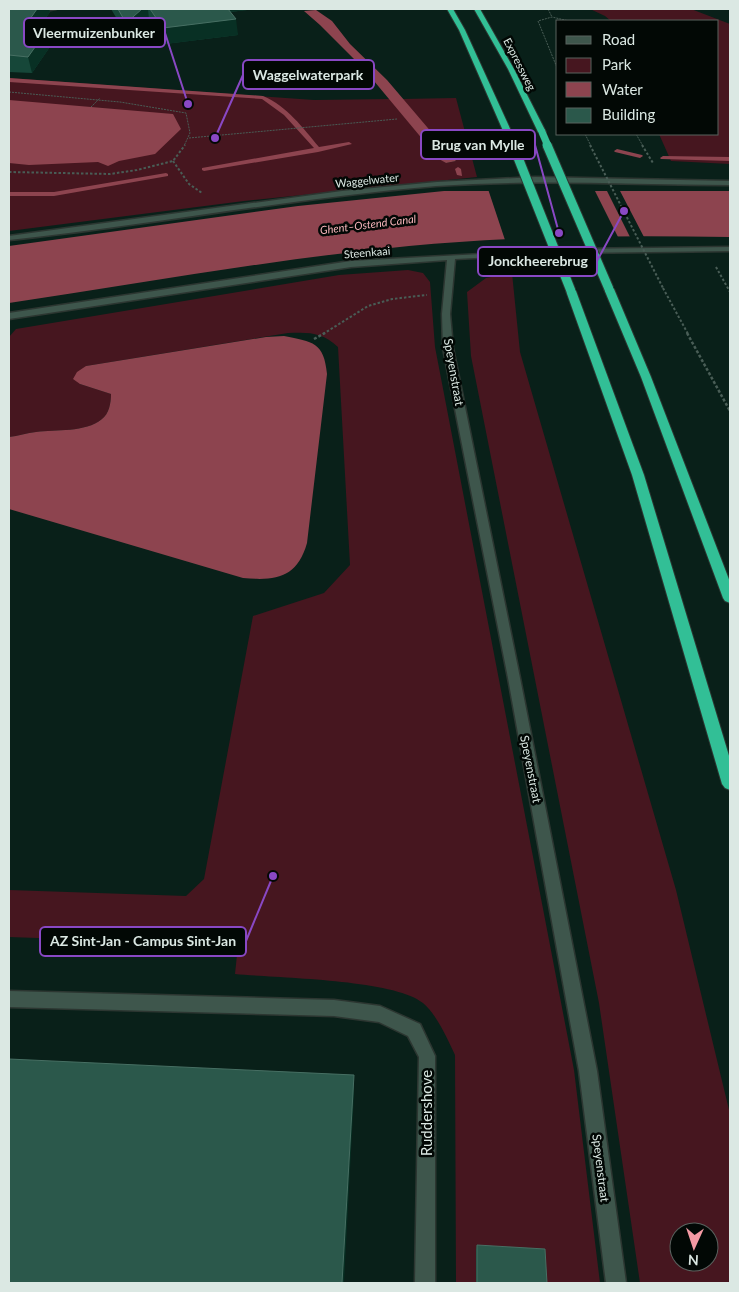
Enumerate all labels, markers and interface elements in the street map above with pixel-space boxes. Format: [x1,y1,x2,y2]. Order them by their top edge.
callout: Vleermuizenbunker [24,18,165,47]
legend [556,20,719,135]
text: Vleermuizenbunker [32,24,156,41]
text: Road [602,30,635,48]
street label: Expressweg [501,36,539,93]
text: Park [602,55,632,73]
callout: Waggelwaterpark [243,60,374,89]
text: Waggelwaterpark [253,66,364,83]
text: Water [602,80,643,98]
text: Building [602,105,655,123]
callout: Brug van Mylle [421,130,535,159]
text: Brug van Mylle [431,136,525,153]
street label: Waggelwater [335,170,399,190]
water label: Ghent–Ostend Canal [319,212,417,236]
street label: Steenkaai [343,243,391,261]
callout: Jonckheerebrug [478,247,597,276]
text: Jonckheerebrug [488,252,588,269]
street label: Speyenstraat [441,337,467,408]
street label: Speyenstraat [517,734,545,805]
callout: AZ Sint-Jan - Campus Sint-Jan [40,927,246,956]
text: AZ Sint-Jan - Campus Sint-Jan [49,932,236,949]
street label: Ruddershove [417,1070,435,1156]
street label: Speyenstraat [589,1133,613,1203]
north arrow [669,1222,719,1272]
text: N [687,1252,699,1269]

